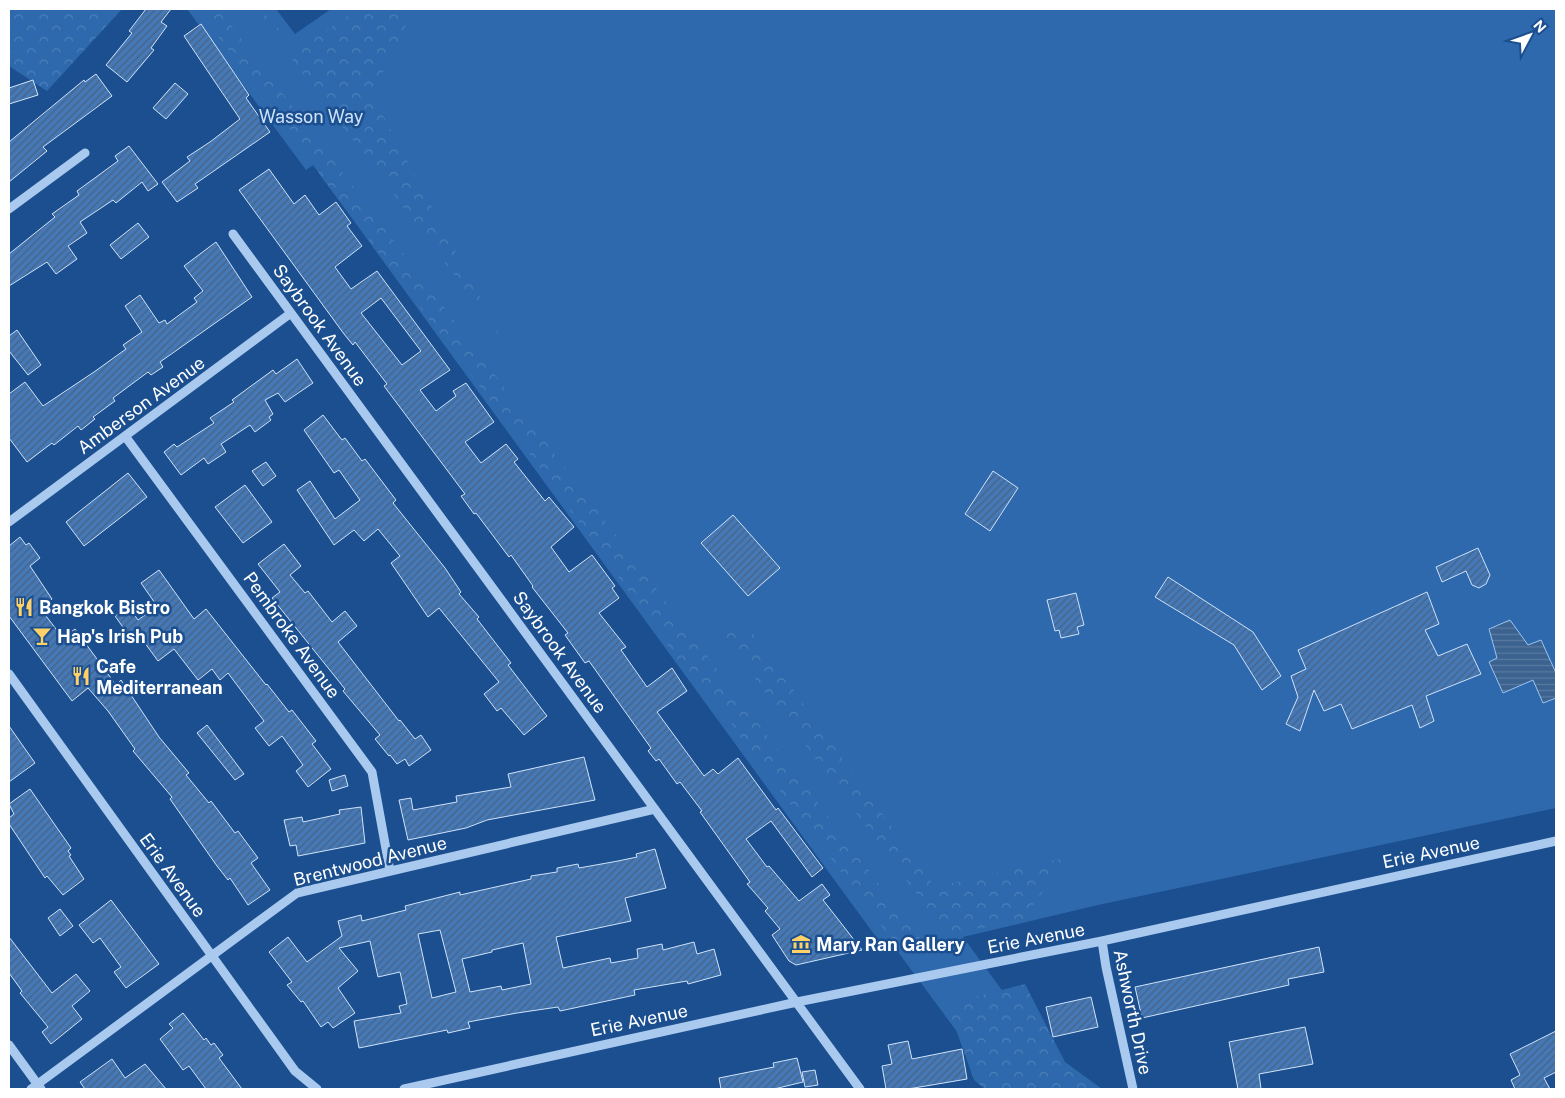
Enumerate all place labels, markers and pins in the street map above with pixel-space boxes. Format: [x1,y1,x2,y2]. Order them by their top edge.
restaurant icon: Bangkok Bistro [13,596,35,618]
place label: Bangkok Bistro [39,597,170,618]
bar icon: Hap's Irish Pub [31,625,53,647]
place label: Hap's Irish Pub [57,626,183,647]
place label: Cafe Mediterranean [96,656,223,698]
restaurant icon: Cafe Mediterranean [70,665,92,687]
museum icon: Mary Ran Gallery [790,933,812,955]
place label: Mary Ran Gallery [816,934,965,955]

